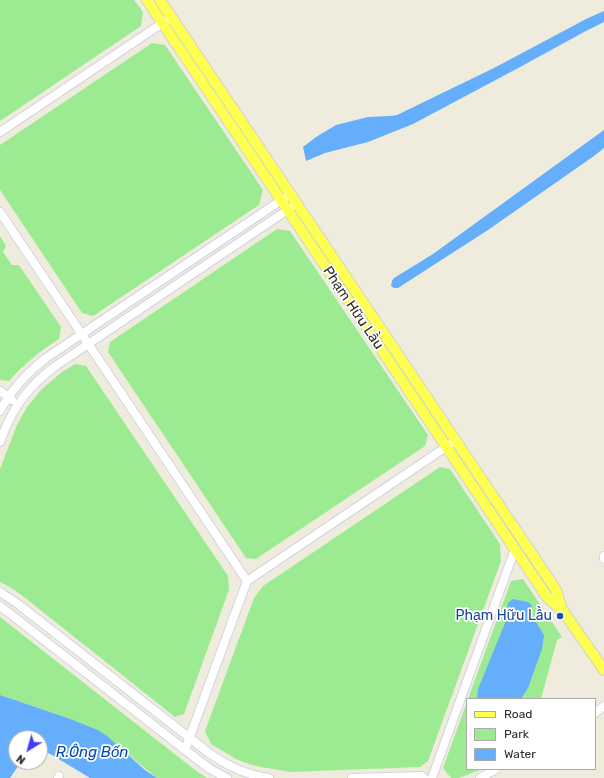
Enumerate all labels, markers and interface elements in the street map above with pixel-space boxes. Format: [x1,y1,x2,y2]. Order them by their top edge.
street label: Phạm Hữu Lầu [319,263,387,353]
place label: Phạm Hữu Lầu [456,608,552,624]
marker: Phạm Hữu Lầu [555,611,565,621]
legend [466,698,596,770]
text: Road [504,707,532,721]
text: Park [504,727,529,741]
north arrow [8,730,48,770]
water label: R.Ông Bổn [56,744,128,762]
text: Water [504,747,536,761]
text: N [14,752,28,767]

